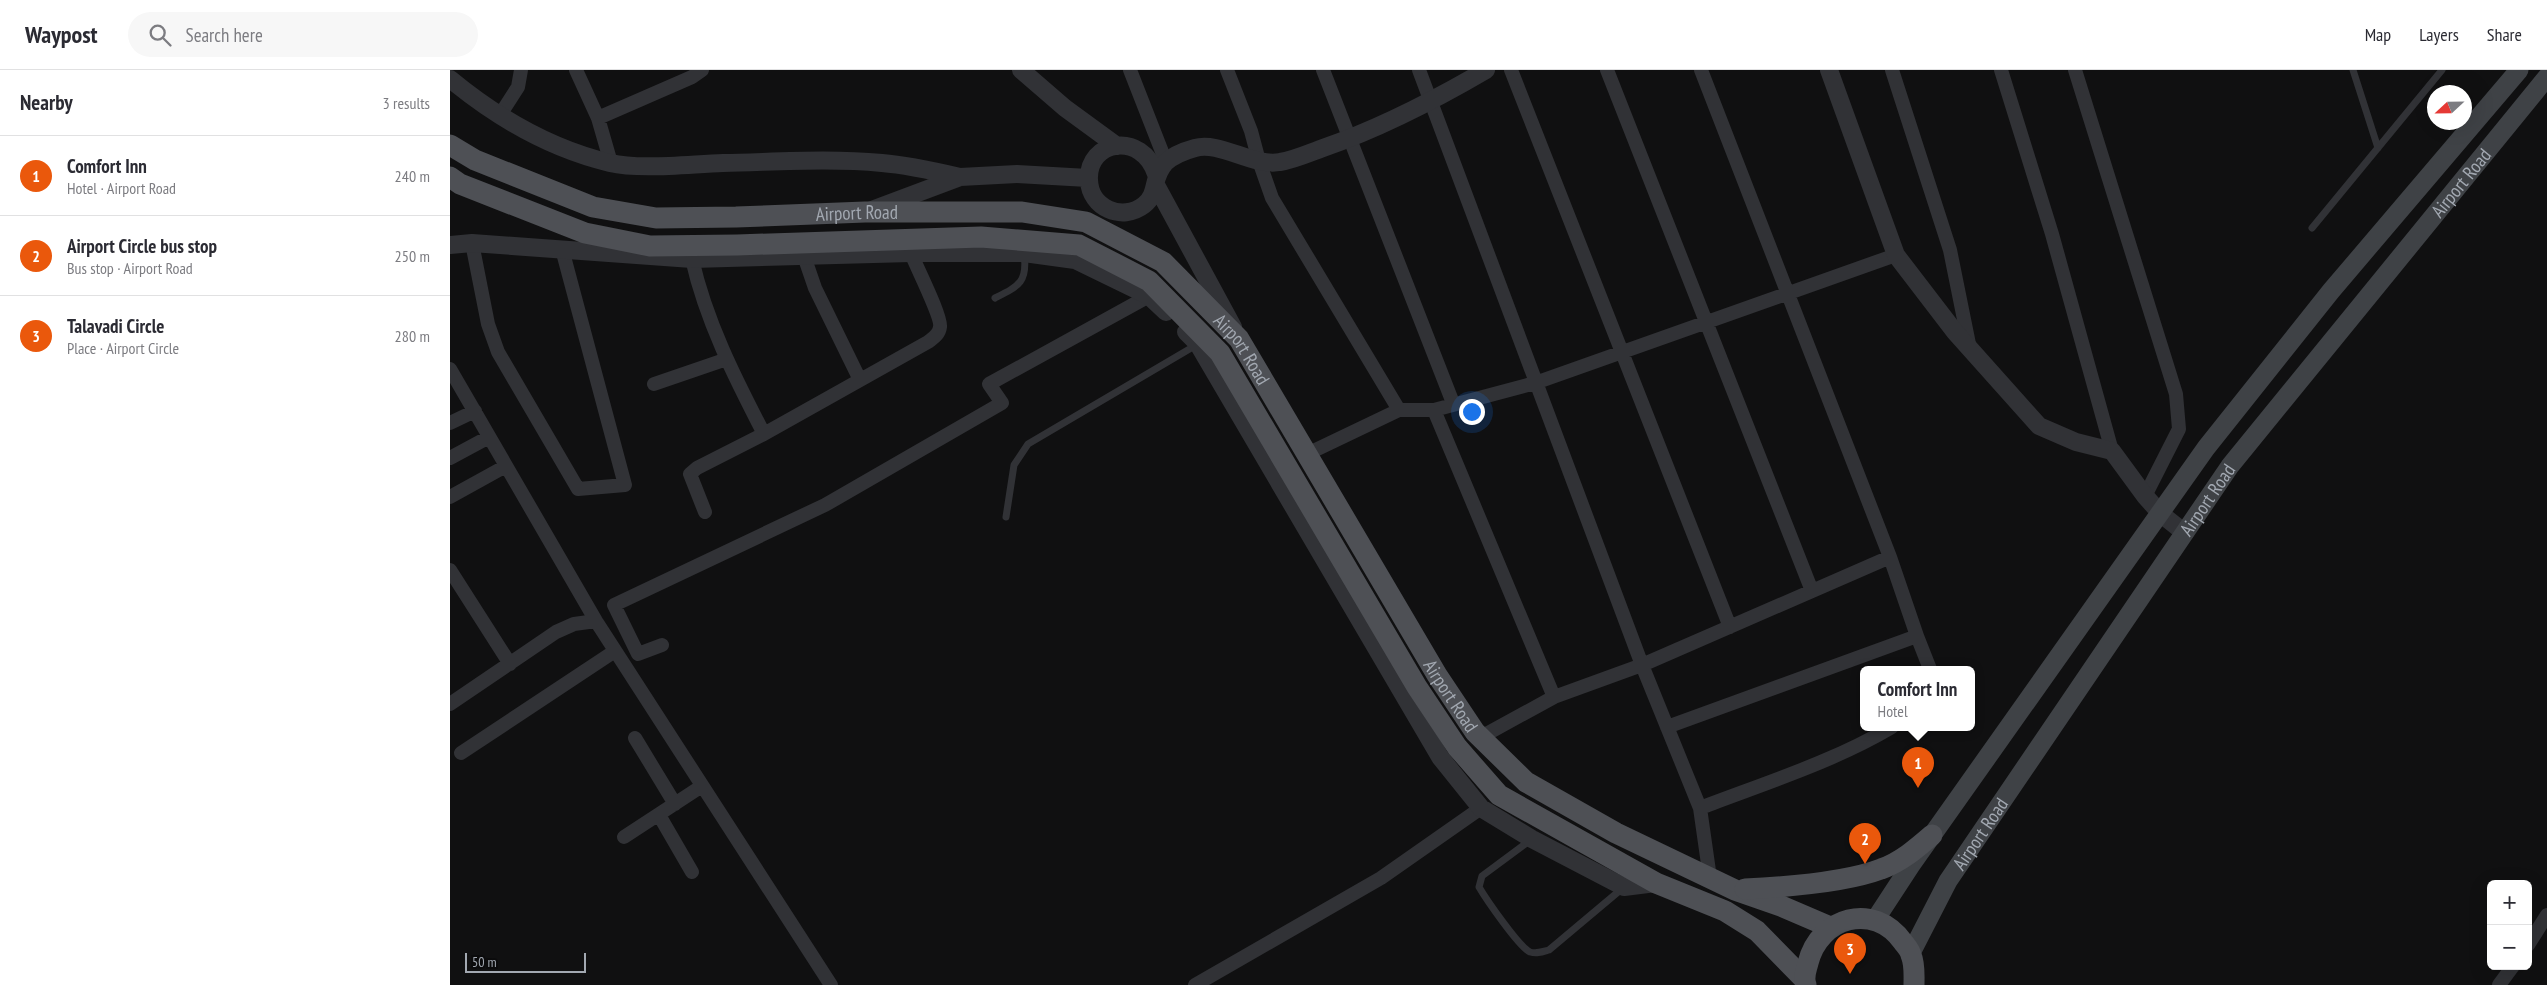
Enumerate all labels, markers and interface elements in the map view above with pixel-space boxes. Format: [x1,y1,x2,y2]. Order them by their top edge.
search box [128,12,478,57]
text: Waypost [25,19,98,50]
icon: search [146,21,174,49]
text: Search here [186,23,263,47]
text: Map [2365,23,2391,46]
text: Layers [2419,23,2459,46]
text: Share [2487,23,2522,46]
north arrow [2427,85,2472,130]
text: Nearby [20,89,73,116]
text: 3 results [383,93,430,113]
street label: Airport Road [2425,143,2496,222]
text: Comfort Inn [67,154,147,178]
text: 1 [32,166,40,186]
text: 240 m [395,166,430,186]
text: Hotel · Airport Road [67,178,176,198]
street label: Airport Road [815,200,898,226]
text: Airport Circle bus stop [67,234,217,258]
text: 2 [32,246,40,266]
text: 250 m [395,246,430,266]
text: Bus stop · Airport Road [67,258,193,278]
street label: Airport Road [1209,308,1275,389]
text: Talavadi Circle [67,314,164,338]
text: 3 [32,326,40,346]
text: 280 m [395,326,430,346]
text: Place · Airport Circle [67,338,179,358]
your location [1459,399,1485,425]
street label: Airport Road [2174,459,2240,540]
street label: Airport Road [1419,655,1484,737]
popup [1860,666,1975,731]
text: Comfort Inn [1878,677,1957,701]
text: Hotel [1878,701,1908,721]
pin: 1 [1902,747,1934,788]
street label: Airport Road [1947,793,2013,875]
pin: 2 [1849,823,1881,864]
map controls [2487,880,2532,970]
button: + [2487,880,2532,925]
button: − [2487,925,2532,970]
pin: 3 [1834,933,1866,974]
scale bar [465,950,586,973]
text: 50 m [472,953,497,971]

